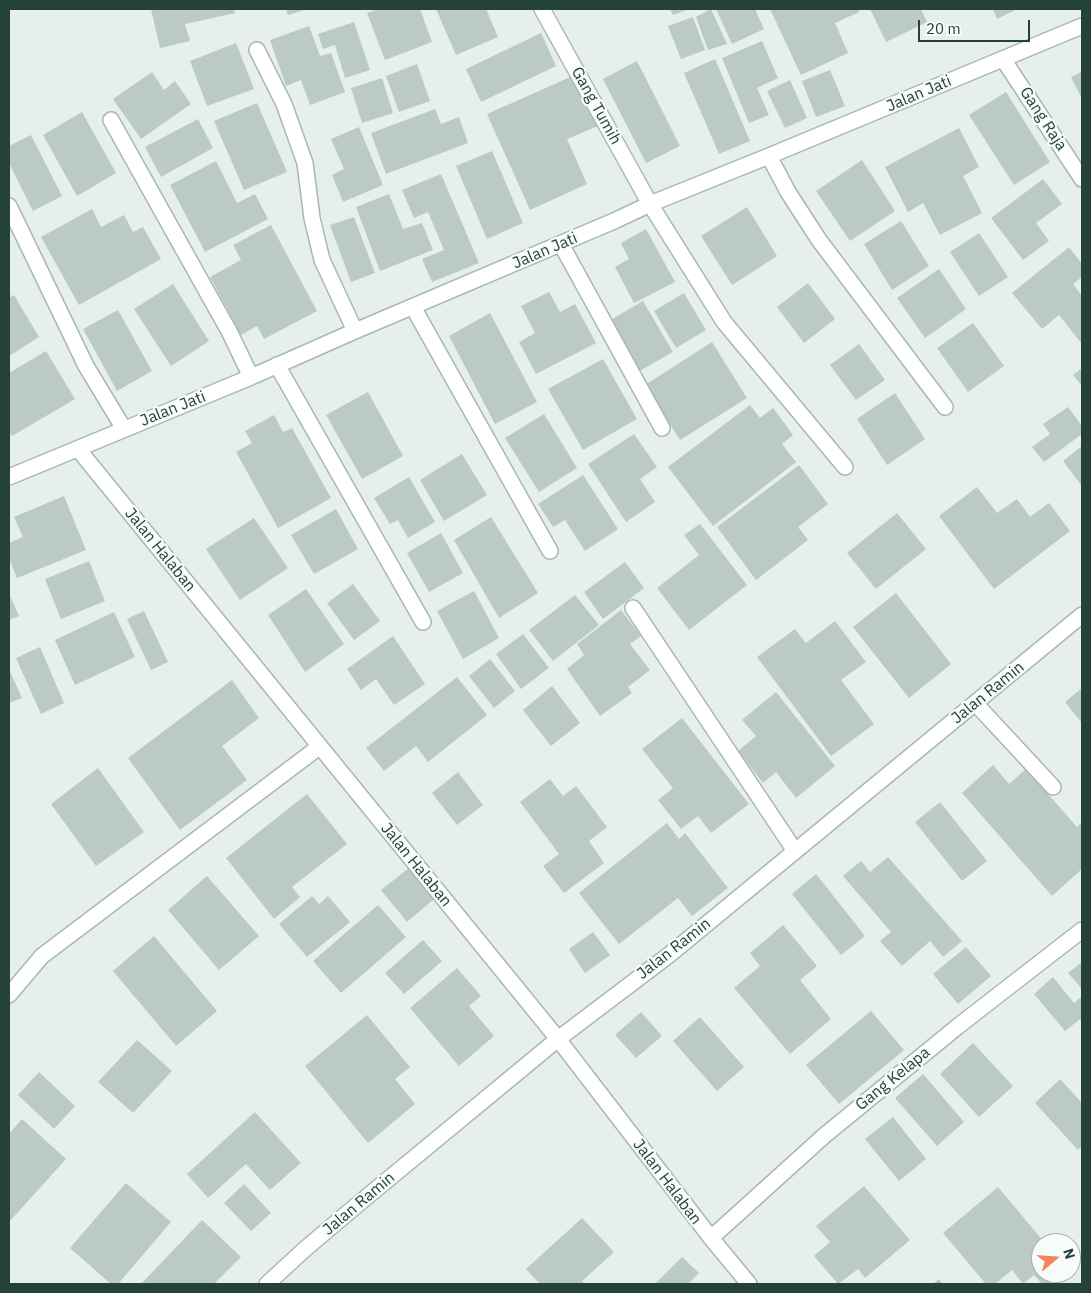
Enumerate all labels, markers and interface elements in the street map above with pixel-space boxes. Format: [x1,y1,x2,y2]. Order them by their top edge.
scale bar [921,10,1034,42]
text: 20 m [926,19,961,38]
street label: Gang Tumih [567,64,625,148]
street label: Jalan Jati [884,72,954,116]
street label: Gang Raja [1015,84,1071,154]
street label: Jalan Jati [510,229,580,273]
street label: Jalan Jati [138,387,208,431]
street label: Jalan Halaban [120,504,200,596]
street label: Jalan Ramin [948,658,1028,728]
street label: Jalan Halaban [376,819,456,911]
street label: Jalan Ramin [633,914,715,984]
street label: Gang Kelapa [852,1043,934,1115]
street label: Jalan Halaban [629,1135,705,1229]
street label: Jalan Ramin [319,1168,399,1240]
north arrow [1031,1233,1081,1283]
text: N [1059,1246,1079,1261]

